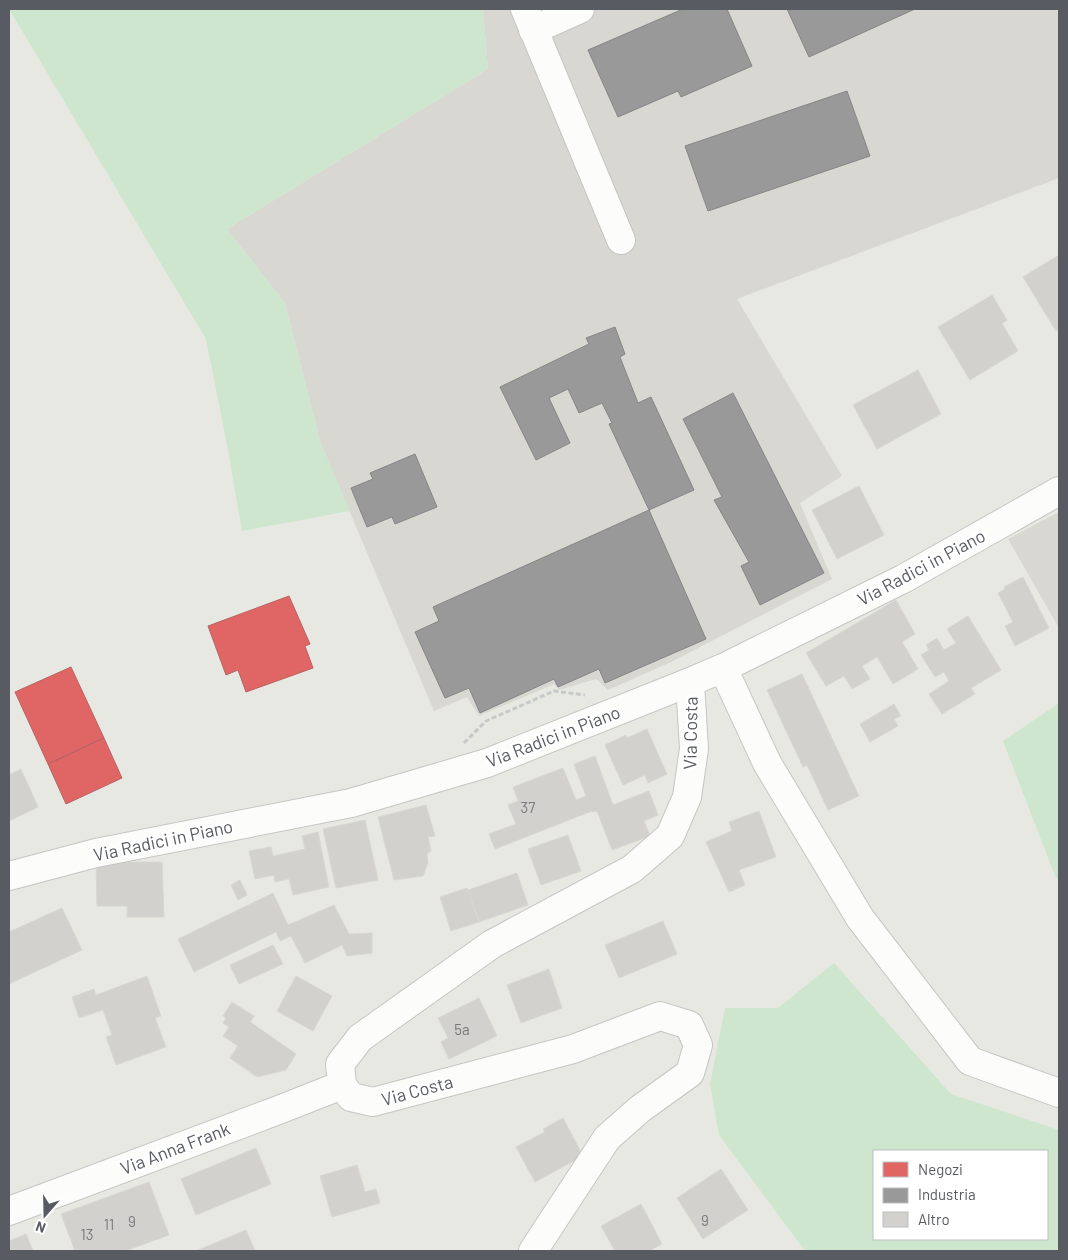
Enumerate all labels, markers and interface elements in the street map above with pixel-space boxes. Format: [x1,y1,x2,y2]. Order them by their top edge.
street label: Via Radici in Piano [853,524,989,610]
street label: Via Costa [678,696,702,770]
street label: Via Radici in Piano [483,700,623,772]
house number: 37 [521,798,535,816]
street label: Via Radici in Piano [91,814,235,866]
house number: 5a [454,1020,470,1038]
street label: Via Costa [379,1070,455,1110]
street label: Via Anna Frank [117,1117,233,1179]
legend [873,1150,1048,1240]
text: Negozi [918,1160,963,1178]
text: Industria [918,1185,976,1203]
north arrow [20,1190,70,1240]
text: Altro [918,1210,950,1228]
house number: 9 [701,1211,709,1229]
house number: 9 [128,1212,136,1230]
house number: 11 [104,1215,114,1233]
text: N [33,1218,48,1237]
house number: 13 [81,1225,93,1243]

